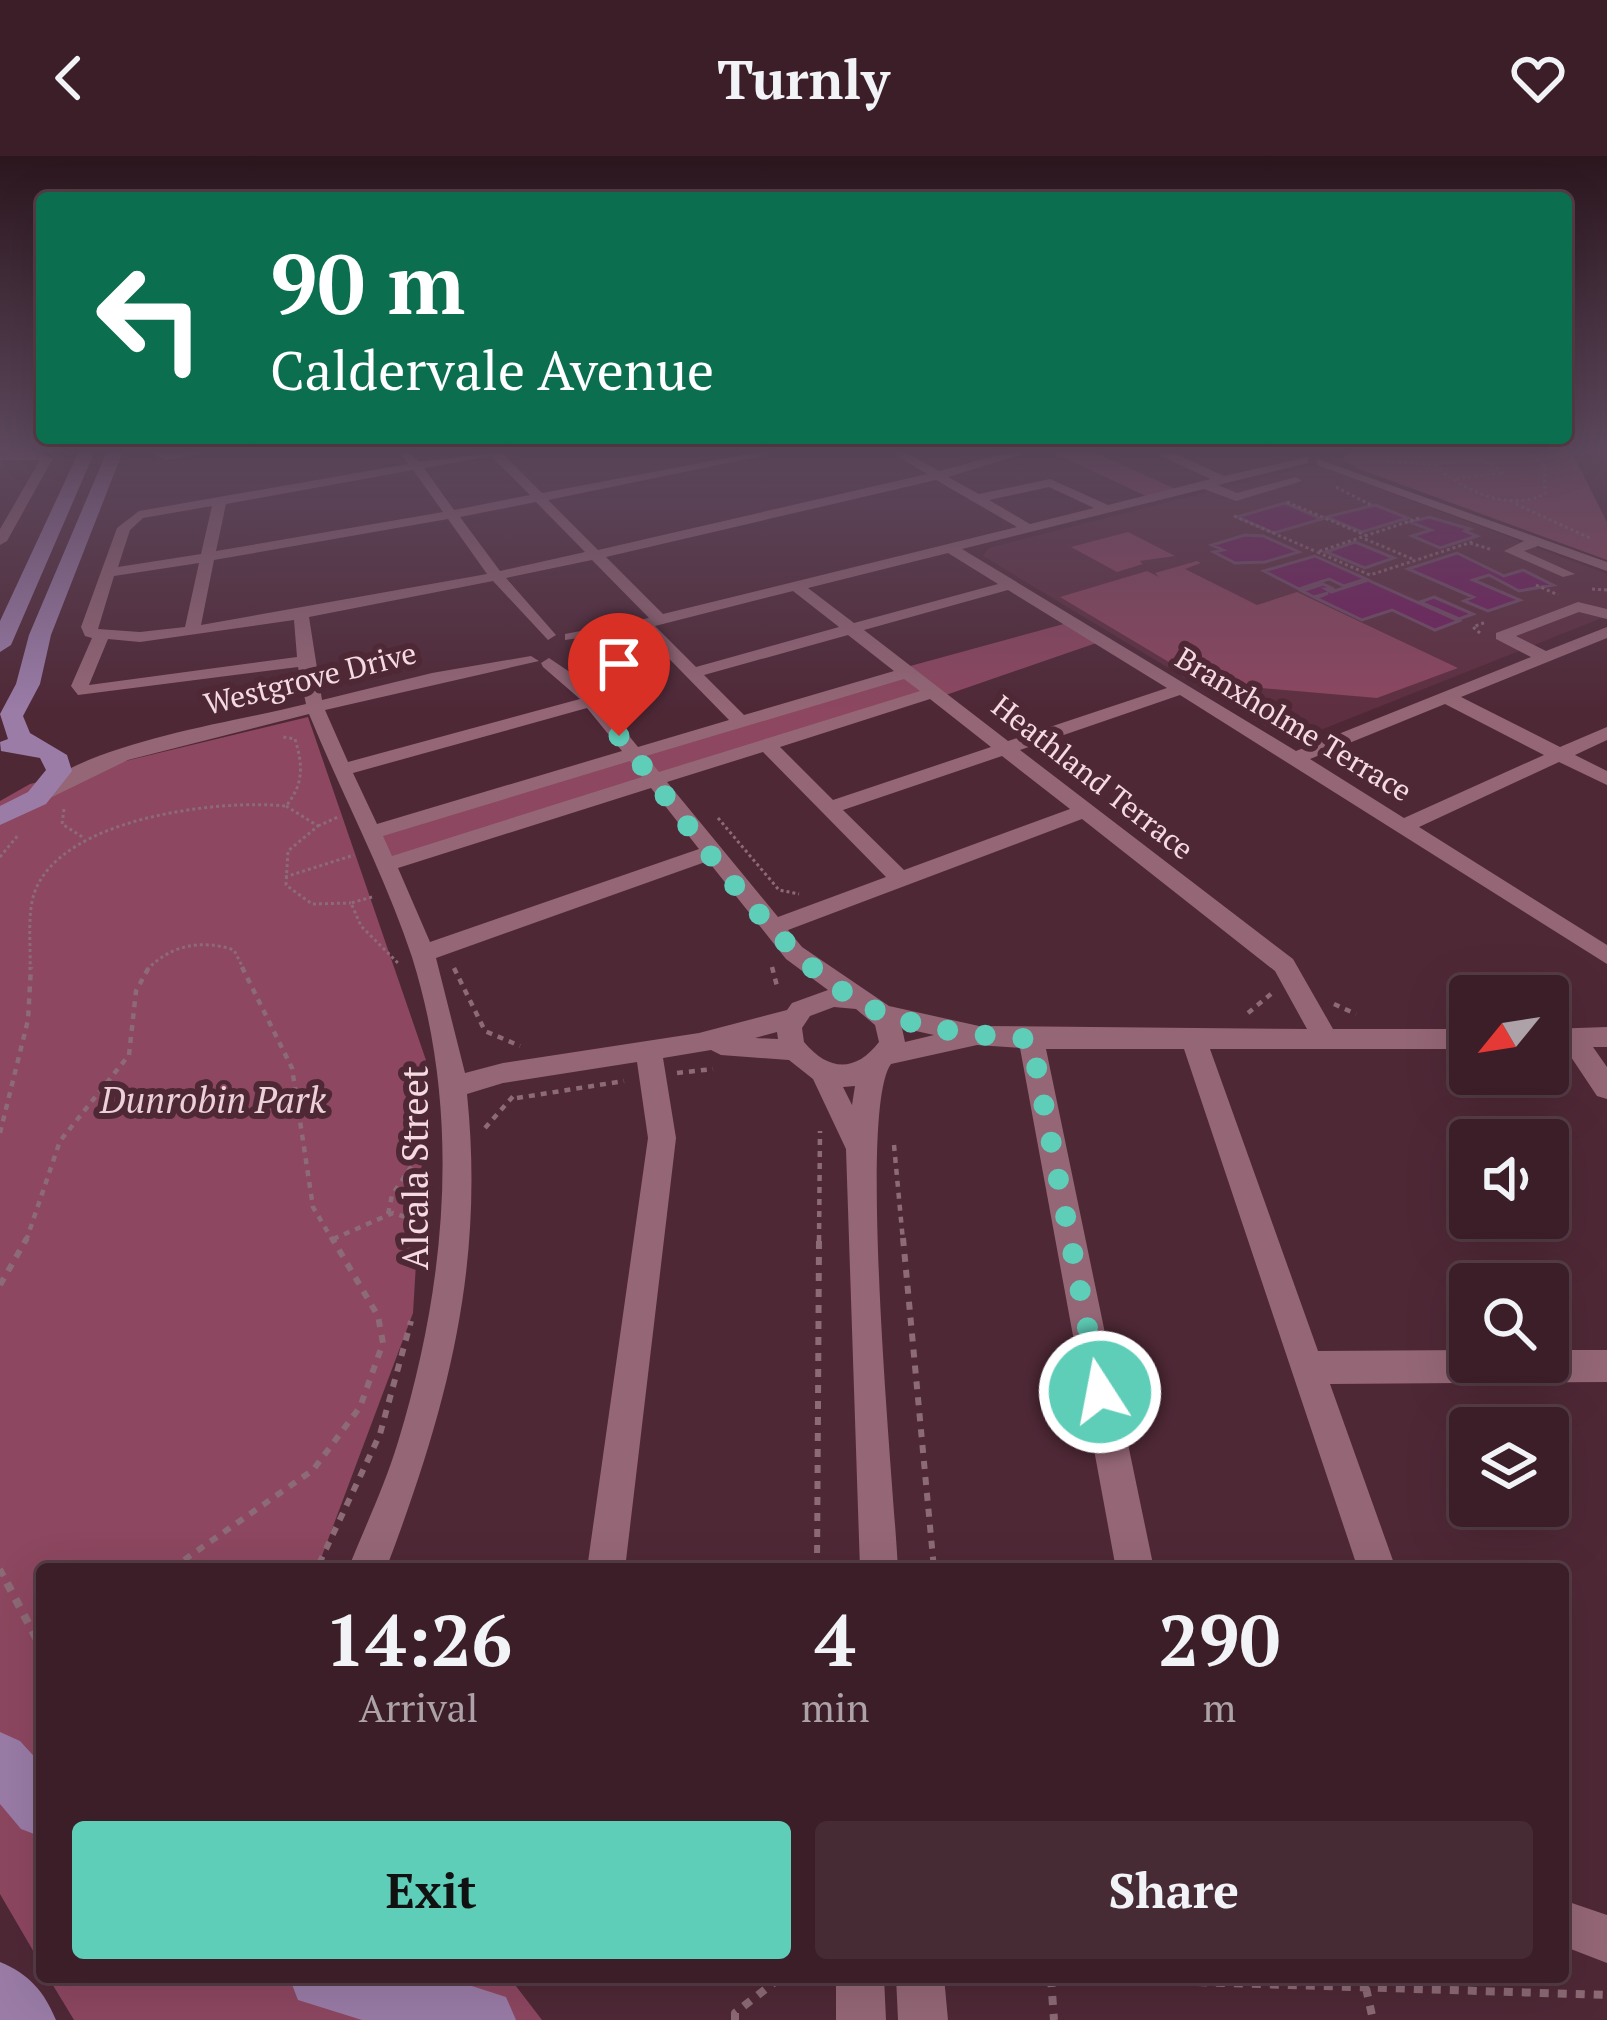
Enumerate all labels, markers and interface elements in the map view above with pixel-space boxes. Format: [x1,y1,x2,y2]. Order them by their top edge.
text: Turnly [717,43,890,114]
icon: back [36,45,102,111]
icon: heart [1505,45,1571,111]
text: 90 m [270,227,465,338]
icon: left [72,240,228,396]
text: Caldervale Avenue [270,334,714,405]
pin [568,613,670,736]
icon: arrive [586,631,652,697]
street label: Westgrove Drive [200,632,420,724]
street label: Branxholme Terrace [1169,638,1419,810]
street label: Heathland Terrace [984,686,1202,868]
north arrow [1449,975,1569,1095]
map controls [1449,975,1569,1527]
street label: Alcala Street [391,1066,438,1270]
park label: Dunrobin Park [99,1076,327,1123]
button: sound [1449,1119,1569,1239]
button: search [1449,1263,1569,1383]
position arrow [1037,1329,1163,1455]
button: layers [1449,1407,1569,1527]
text: 14:26 [325,1591,512,1687]
text: 4 [815,1591,856,1687]
text: 290 [1158,1591,1280,1687]
text: Arrival [359,1681,478,1733]
text: min [801,1681,869,1733]
text: m [1202,1681,1236,1733]
button: Exit [72,1821,791,1959]
button: Share [815,1821,1533,1959]

